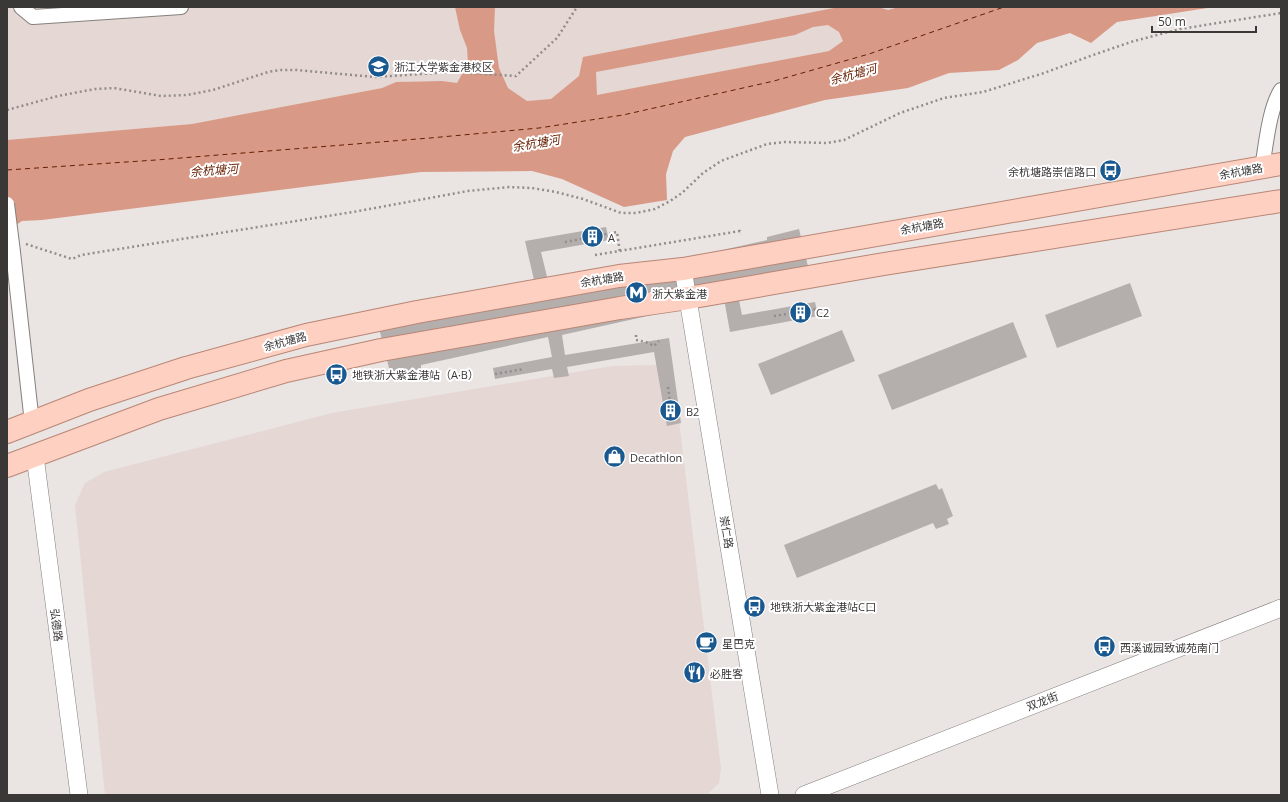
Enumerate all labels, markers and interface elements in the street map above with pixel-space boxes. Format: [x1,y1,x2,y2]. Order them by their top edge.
scale bar [1152,8,1256,34]
text: 50 m [1158,13,1186,30]
school or university icon: 浙江大学紫金港校区 [366,53,392,79]
place label: 浙江大学紫金港校区 [394,59,493,74]
water label: 余杭塘河 [828,59,880,88]
water label: 余杭塘河 [511,131,563,155]
bus stop icon: 余杭塘路崇信路口 [1098,158,1124,184]
water label: 余杭塘河 [189,160,241,180]
street label: 余杭塘路 [1218,160,1264,182]
place label: 余杭塘路崇信路口 [1008,164,1096,179]
street label: 余杭塘路 [899,215,945,237]
building icon: A [580,224,606,250]
place label: A [608,230,615,245]
street label: 余杭塘路 [579,268,625,290]
metro station icon: 浙大紫金港 [624,280,650,306]
place label: 浙大紫金港 [652,286,707,301]
building icon: C2 [788,299,814,325]
place label: C2 [816,305,829,320]
street label: 余杭塘路 [262,328,308,354]
bus stop icon: 地铁浙大紫金港站（A·B） [323,361,349,387]
place label: 地铁浙大紫金港站（A·B） [352,367,479,382]
building icon: B2 [658,398,684,424]
place label: B2 [686,404,699,419]
shop icon: Decathlon [602,444,628,470]
place label: Decathlon [630,450,682,465]
street label: 崇仁路 [717,515,737,549]
bus stop icon: 地铁浙大紫金港站C口 [741,593,767,619]
place label: 地铁浙大紫金港站C口 [770,599,876,614]
street label: 弘德路 [48,608,66,642]
cafe icon: 星巴克 [694,630,720,656]
bus stop icon: 西溪诚园致诚苑南门 [1091,634,1117,660]
place label: 星巴克 [722,636,755,651]
place label: 西溪诚园致诚苑南门 [1120,640,1219,655]
restaurant icon: 必胜客 [681,660,707,686]
place label: 必胜客 [710,666,743,681]
street label: 双龙街 [1024,688,1060,714]

